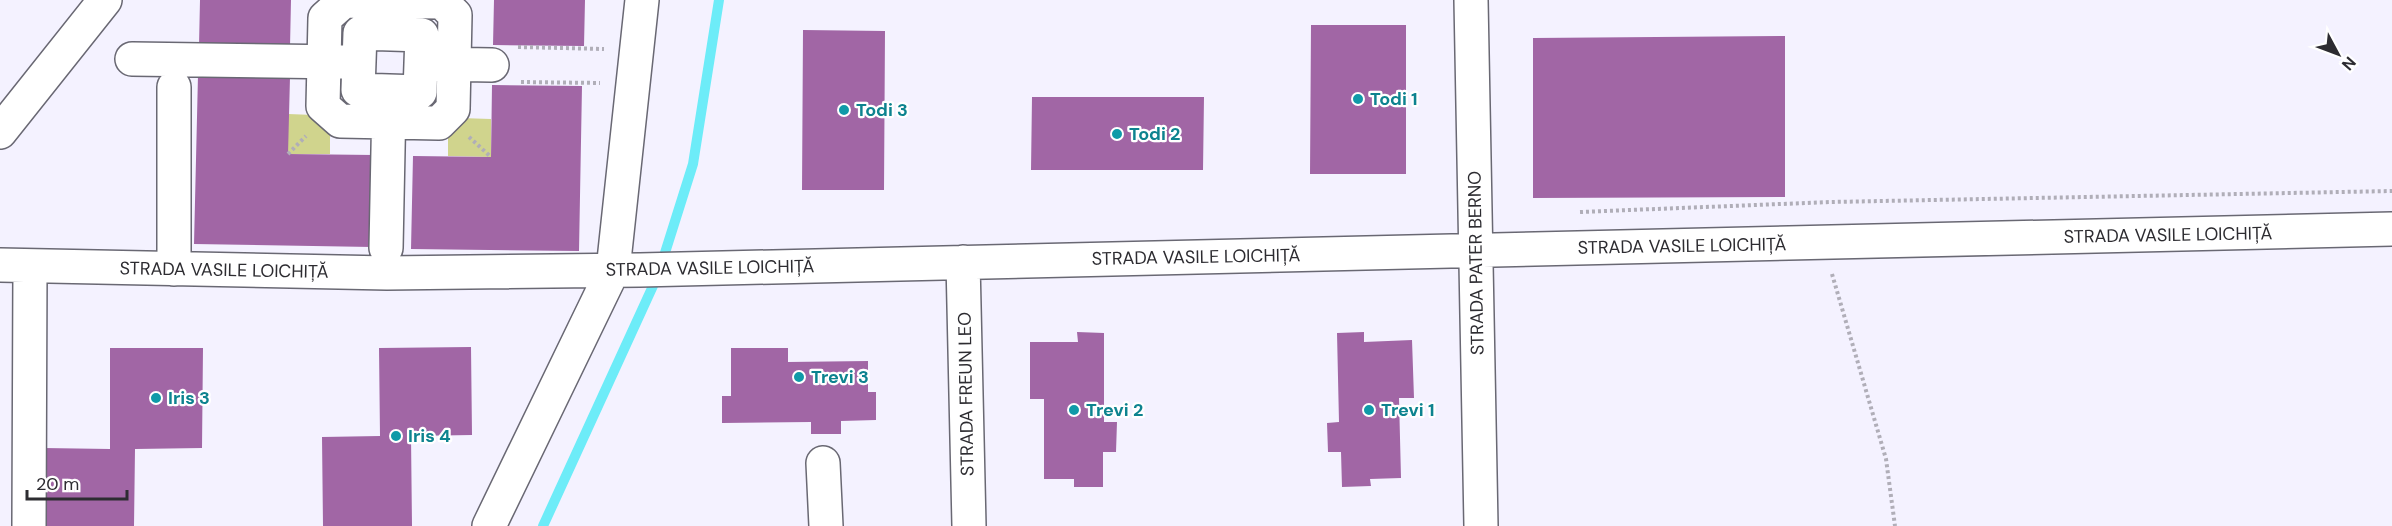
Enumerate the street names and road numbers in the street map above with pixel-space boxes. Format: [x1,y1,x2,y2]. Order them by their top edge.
street label: STRADA PATER BERNO [1462,171,1490,355]
street label: STRADA VASILE LOICHIȚĂ [2063,221,2273,249]
street label: STRADA VASILE LOICHIȚĂ [1577,232,1787,260]
street label: STRADA VASILE LOICHIȚĂ [1091,243,1301,271]
street label: STRADA VASILE LOICHIȚĂ [605,254,815,282]
street label: STRADA VASILE LOICHIȚĂ [119,256,329,284]
street label: STRADA FREUN LEO [953,312,979,476]

